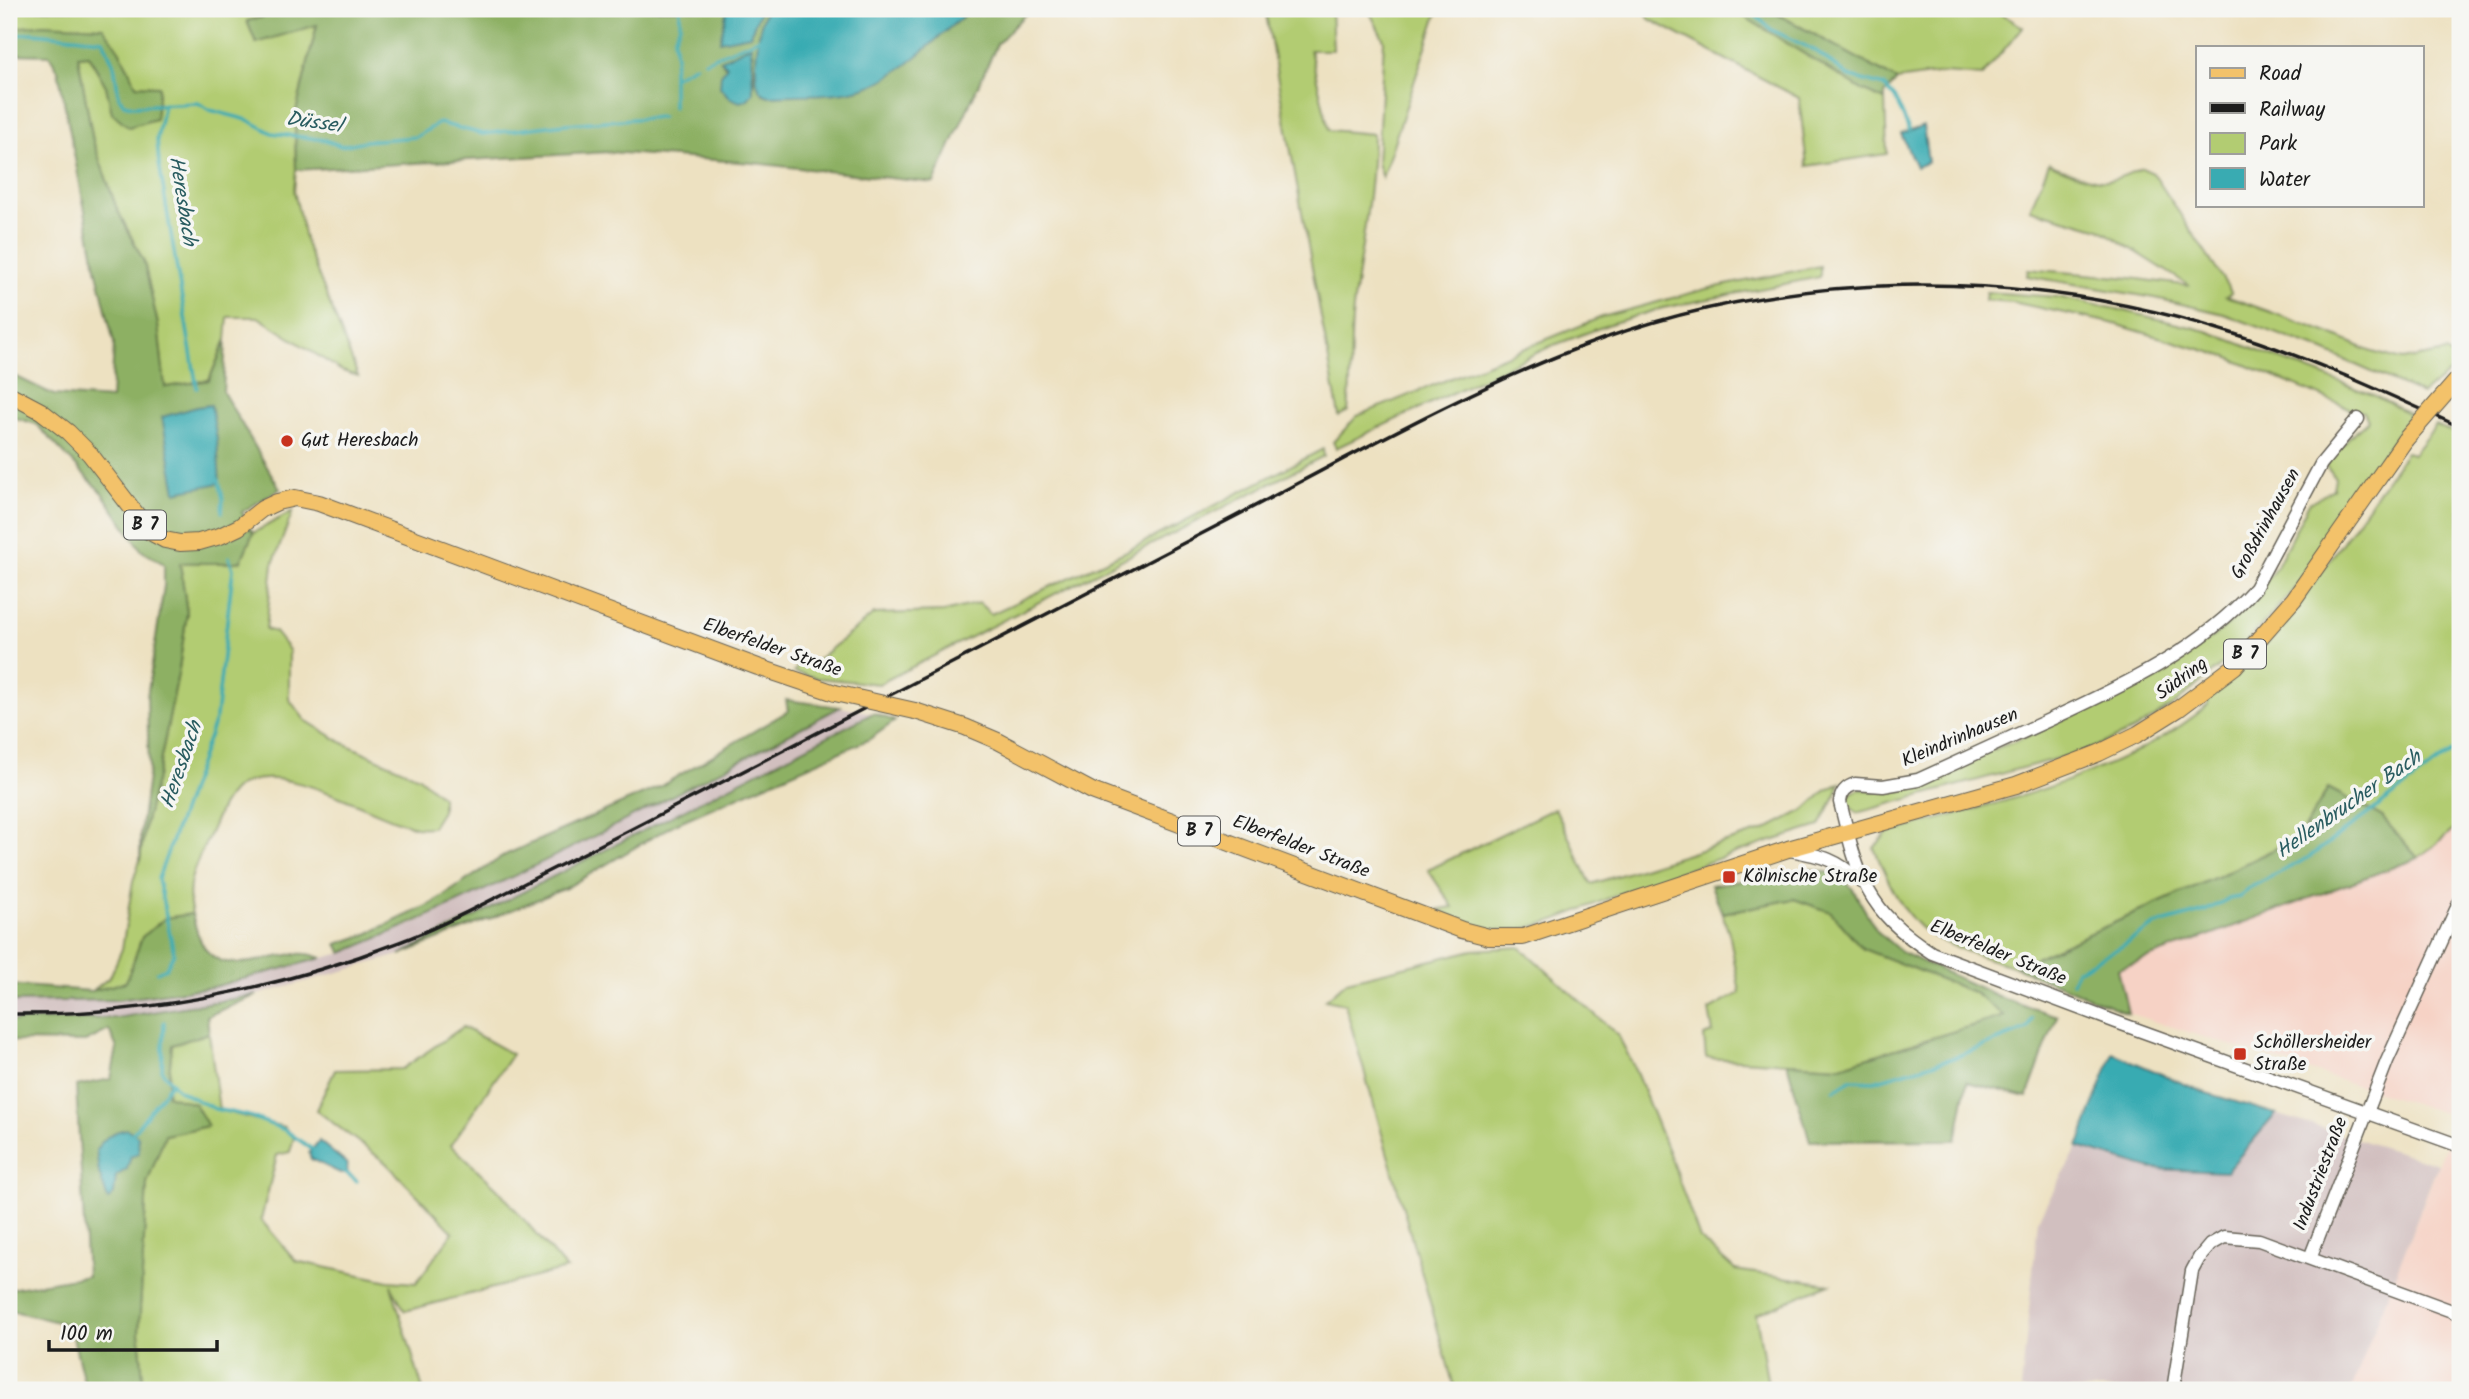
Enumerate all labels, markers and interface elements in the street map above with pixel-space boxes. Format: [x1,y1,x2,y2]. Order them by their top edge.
legend [2196,46,2424,206]
text: Road [2259,58,2302,91]
text: Railway [2259,94,2325,127]
water label: Düssel [284,103,348,144]
text: Park [2259,128,2297,161]
water label: Heresbach [159,154,206,250]
text: Water [2259,164,2311,197]
place label: Gut Heresbach [301,426,418,456]
marker: Gut Heresbach [279,433,295,449]
street label: Großdrinhausen [2223,463,2309,585]
road number: B 7 [124,510,166,540]
street label: Elberfelder Straße [698,610,846,686]
road number: B 7 [2224,640,2266,668]
street label: Südring [2149,650,2215,708]
street label: Kleindrinhausen [1897,700,2023,776]
water label: Heresbach [152,715,213,813]
water label: Hellenbrucher Bach [2269,741,2430,868]
street label: Elberfelder Straße [1228,807,1375,887]
road number: B 7 [1178,816,1220,846]
place label: Kölnische Straße [1743,862,1878,892]
marker: Kölnische Straße [1721,869,1737,885]
street label: Elberfelder Straße [1925,912,2071,994]
place label: Schöllersheider Straße [2254,1028,2373,1080]
marker: Schöllersheider Straße [2232,1046,2248,1062]
street label: Industriestraße [2286,1112,2357,1235]
scale bar [49,1308,217,1352]
text: 100 m [60,1318,113,1351]

